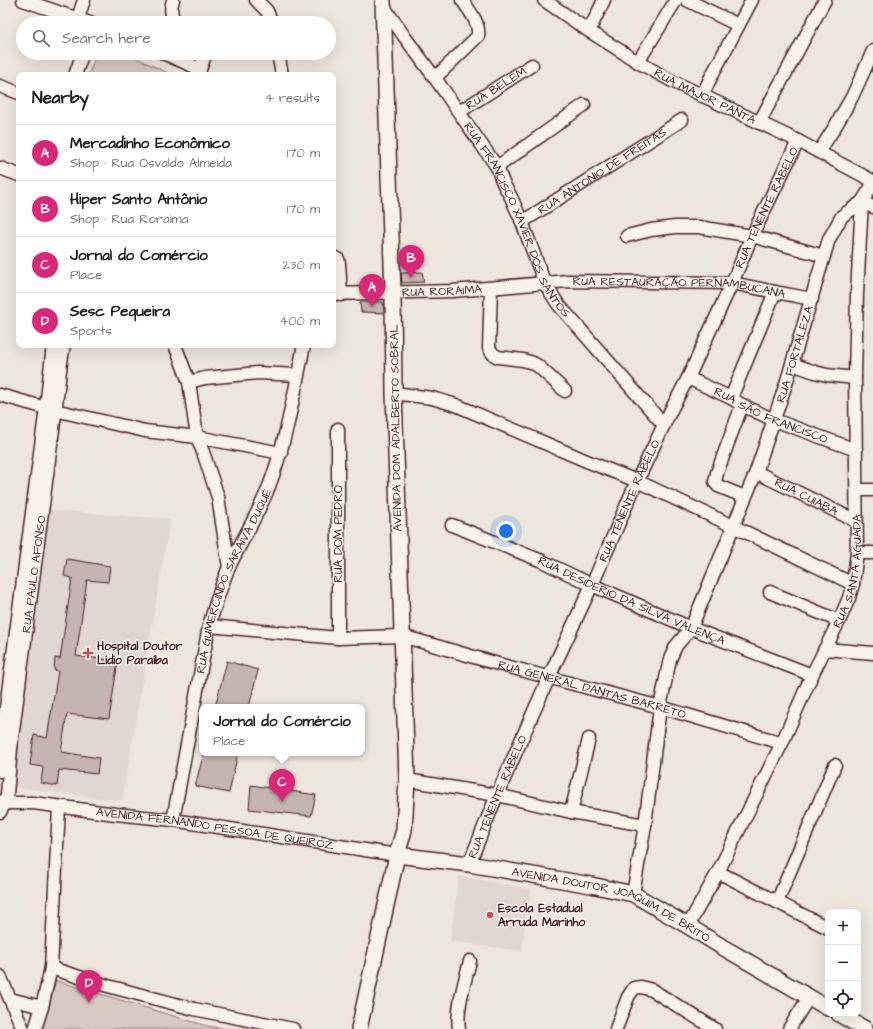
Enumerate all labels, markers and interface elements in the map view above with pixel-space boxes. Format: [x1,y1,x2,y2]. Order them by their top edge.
search box [16,16,336,60]
icon: search [30,27,52,49]
text: Search here [62,28,151,49]
street label: RUA BELEM [462,62,530,114]
street label: RUA MAJOR PANTA [651,64,759,128]
text: Nearby [32,86,89,110]
text: 4 results [265,89,320,107]
street label: RUA FRANCISCO XAVIER DOS SANTOS [460,119,575,321]
street label: RUA ANTONIO DE FREITAS [535,124,670,218]
text: Mercadinho Econômico [70,133,230,154]
text: A [41,144,49,162]
text: 170 m [287,144,320,162]
street label: RUA TENENTE RABELO [731,144,802,271]
text: Shop · Rua Osvaldo Almeida [70,154,232,172]
text: Hiper Santo Antônio [70,189,207,210]
text: B [40,200,50,218]
text: 170 m [287,200,320,218]
text: Shop · Rua Roraima [70,210,188,228]
text: Jornal do Comércio [70,245,208,266]
pin: B [398,245,424,278]
text: C [40,256,50,274]
text: 230 m [282,256,320,274]
text: Place [70,266,102,284]
street label: RUA RESTAURAÇÃO PERNAMBUCANA [573,273,787,302]
pin: A [359,274,385,307]
street label: RUA RORAIMA [402,280,483,301]
text: Sesc Pequeira [70,301,170,322]
street label: RUA FORTALEZA [772,303,817,405]
text: D [41,312,49,330]
text: 400 m [279,312,320,330]
text: Sports [70,322,112,340]
street label: AVENIDA DOM ADALBERTO SOBRAL [386,324,406,532]
street label: RUA SÃO FRANCISCO [711,383,830,447]
street label: RUA TENENTE RABELO [594,437,664,565]
street label: RUA CUIABA [772,474,841,520]
street label: RUA DOM PEDRO [330,485,347,583]
street label: RUA GUMERCINDO SARAIVA DUQUE [192,486,276,675]
street label: RUA PAULO AFONSO [18,514,50,634]
street label: RUA SANTA AGUADA [828,514,866,631]
your location [496,521,516,541]
street label: RUA DESIDERIO DA SILVA VALENÇA [535,552,728,649]
place label: Hospital Doutor Lídio Paraíba [97,638,182,669]
marker: Hospital Doutor Lídio Paraíba [82,647,94,659]
street label: RUA GENERAL DANTAS BARRETO [496,656,688,723]
popup [199,704,365,756]
text: Jornal do Comércio [213,711,351,732]
text: Place [213,732,245,750]
street label: RUA TENENTE RABELO [464,732,531,861]
pin: C [269,769,295,802]
street label: AVENIDA FERNANDO PESSOA DE QUEIROZ [95,803,336,854]
street label: AVENIDA DOUTOR JOAQUIM DE BRITO [511,863,714,946]
place label: Escola Estadual Arruda Marinho [498,900,585,931]
map controls [825,909,861,1017]
button: + [825,909,861,945]
marker: Escola Estadual Arruda Marinho [485,910,495,920]
button: − [825,945,861,981]
pin: D [76,970,102,1003]
button: locate [825,981,861,1017]

